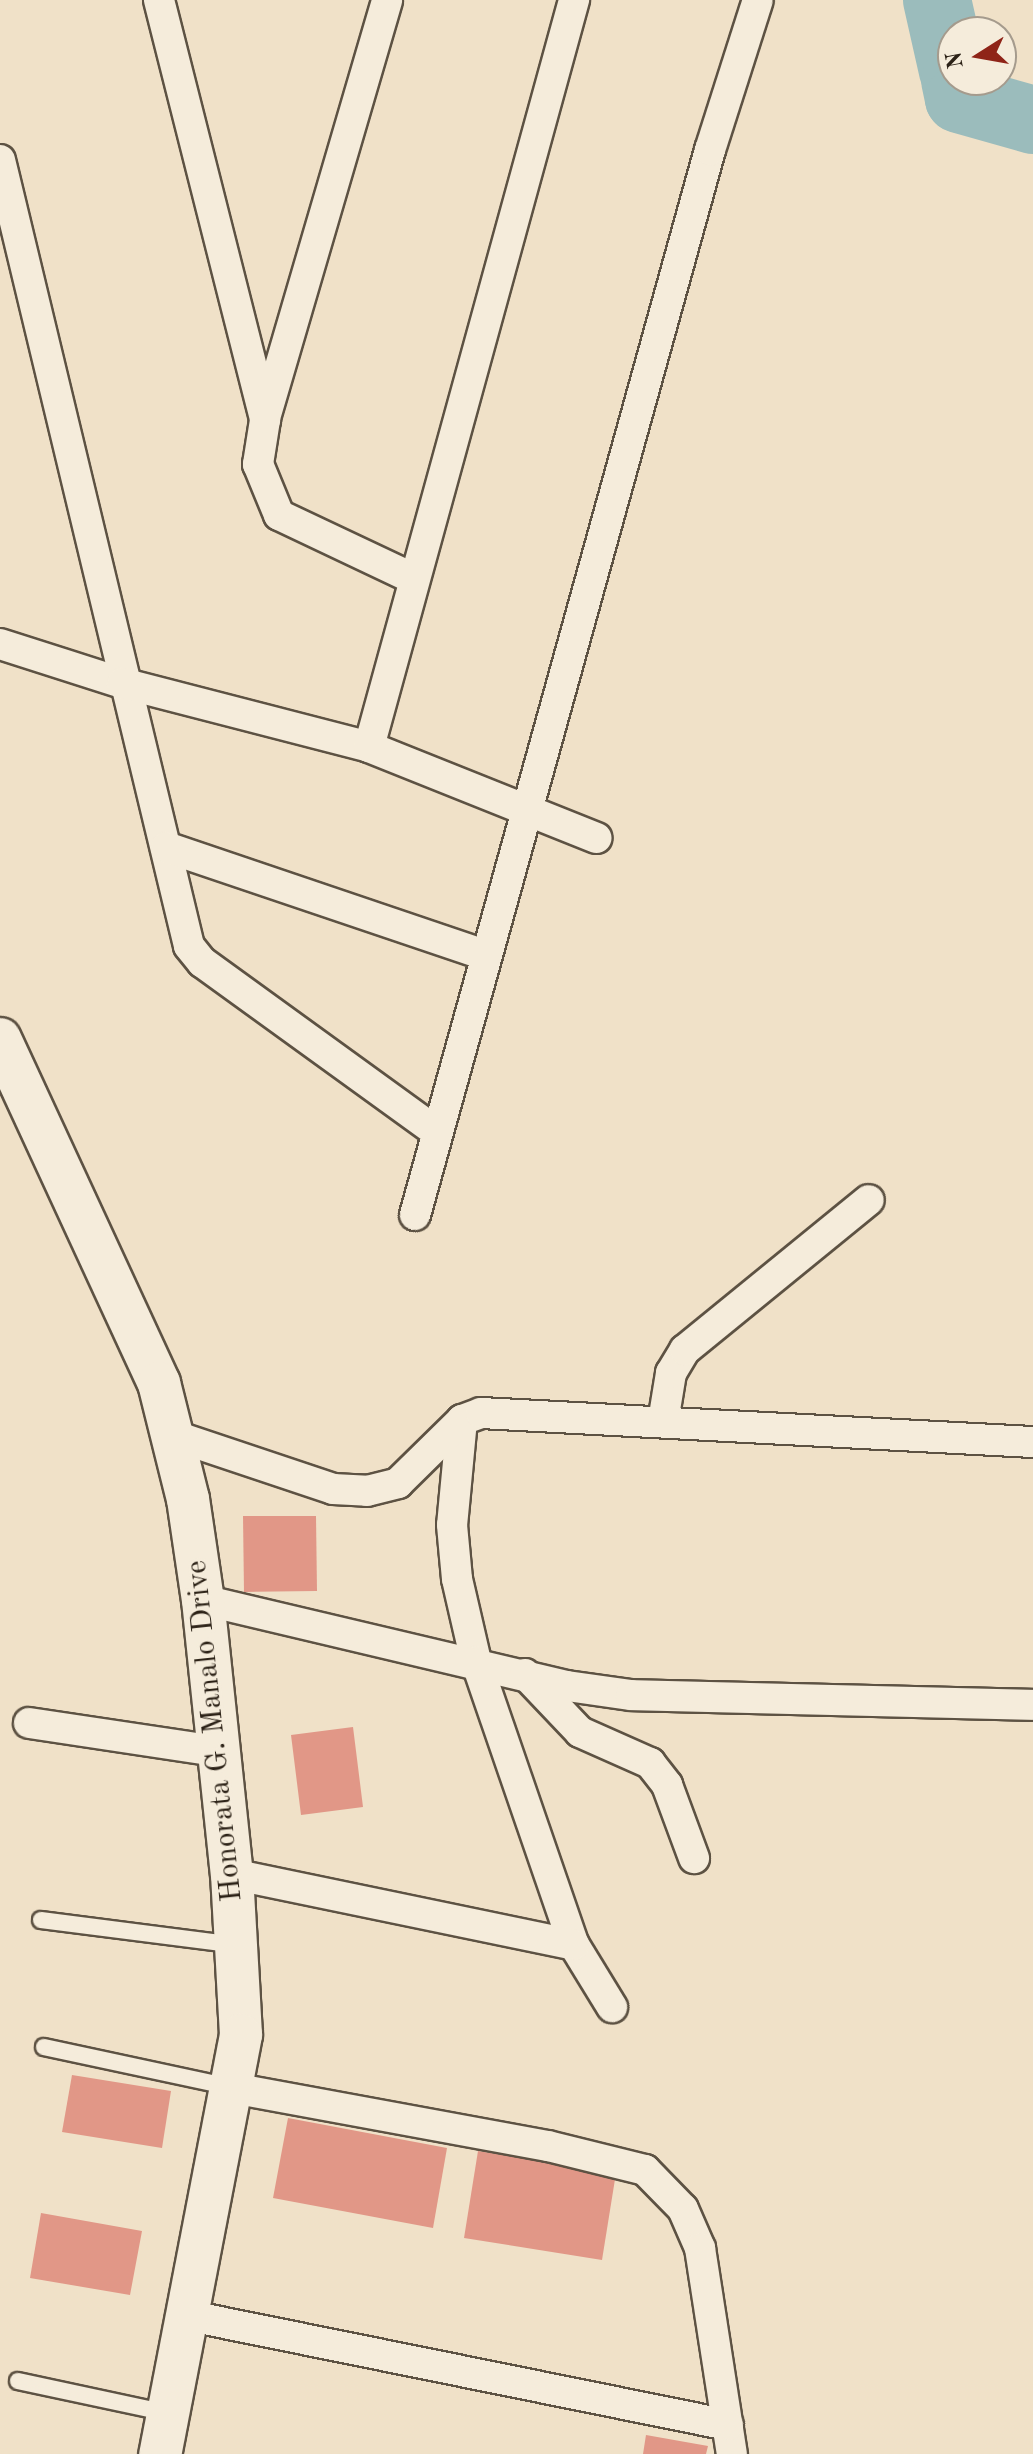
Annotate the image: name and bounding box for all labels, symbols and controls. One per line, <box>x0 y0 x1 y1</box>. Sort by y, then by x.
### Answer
north arrow <box>937 16 1017 96</box>
text: N <box>943 50 968 71</box>
street label: Honorata G. Manalo Drive <box>179 1558 251 1904</box>

